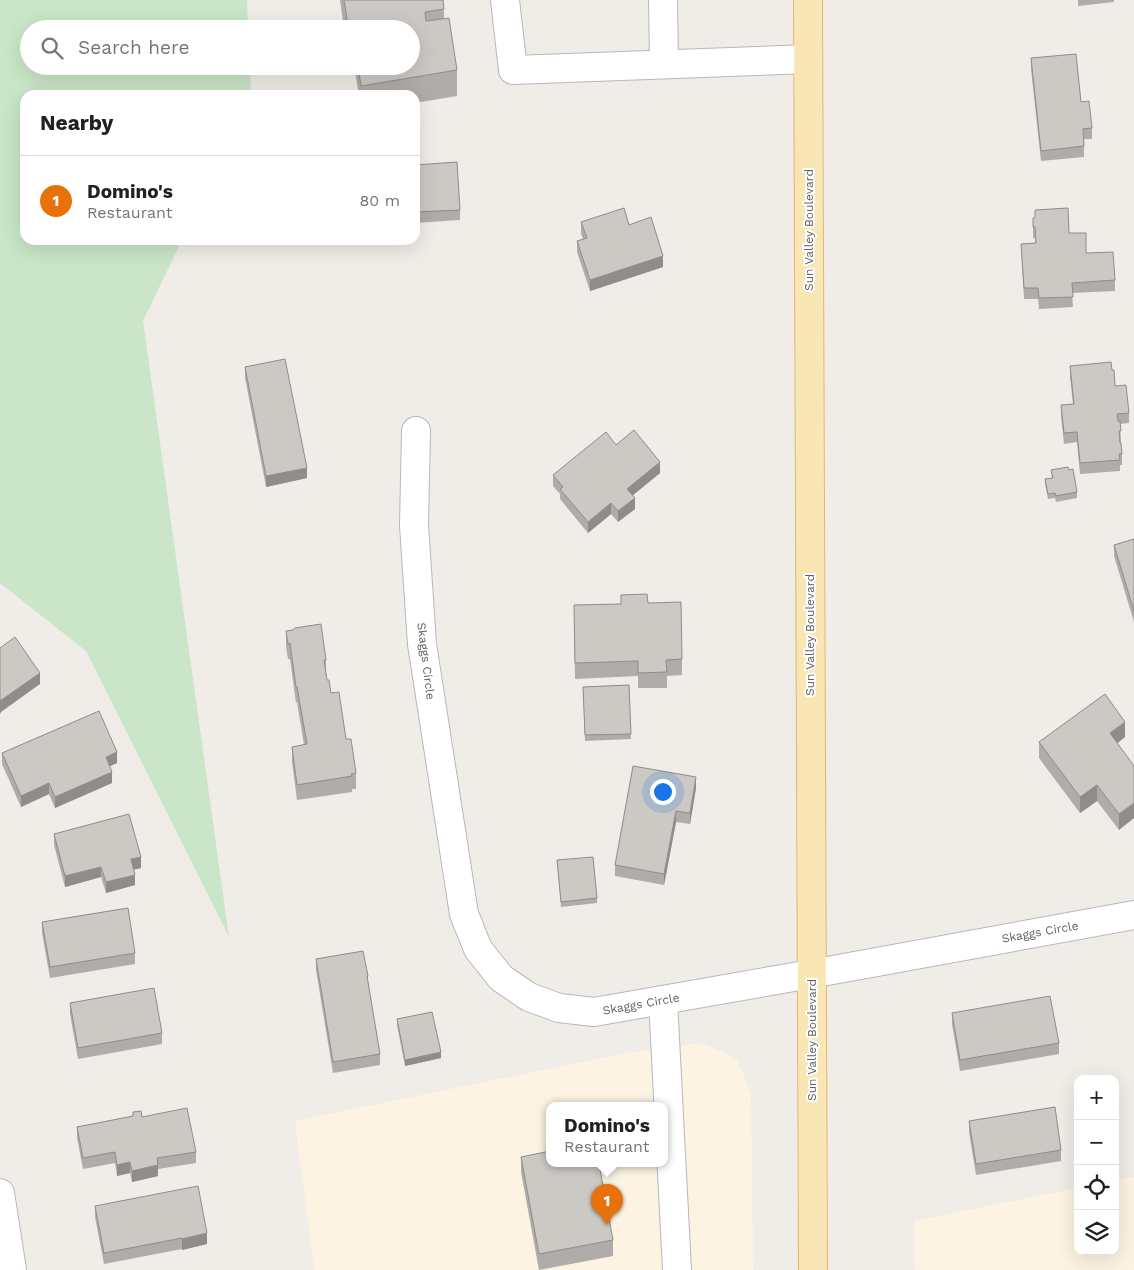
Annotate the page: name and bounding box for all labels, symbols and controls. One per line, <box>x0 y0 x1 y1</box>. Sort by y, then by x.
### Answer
search box <box>20 20 420 75</box>
icon: search <box>38 34 66 62</box>
text: Search here <box>78 36 189 59</box>
text: Nearby <box>40 110 113 135</box>
street label: Sun Valley Boulevard <box>802 169 816 291</box>
text: Domino's <box>87 180 173 203</box>
text: 1 <box>53 191 59 210</box>
text: 80 m <box>359 191 400 210</box>
text: Restaurant <box>87 203 173 222</box>
street label: Sun Valley Boulevard <box>803 574 817 696</box>
street label: Skaggs Circle <box>414 622 438 701</box>
your location <box>650 779 676 805</box>
street label: Skaggs Circle <box>1000 918 1080 946</box>
street label: Sun Valley Boulevard <box>805 979 819 1101</box>
street label: Skaggs Circle <box>601 990 681 1018</box>
map controls <box>1074 1075 1119 1255</box>
button: + <box>1074 1075 1119 1120</box>
popup <box>546 1102 668 1167</box>
text: Domino's <box>564 1114 650 1137</box>
button: − <box>1074 1120 1119 1165</box>
text: Restaurant <box>564 1137 650 1156</box>
button: locate <box>1074 1165 1119 1210</box>
pin: 1 <box>591 1184 623 1225</box>
button: layers <box>1074 1210 1119 1255</box>

